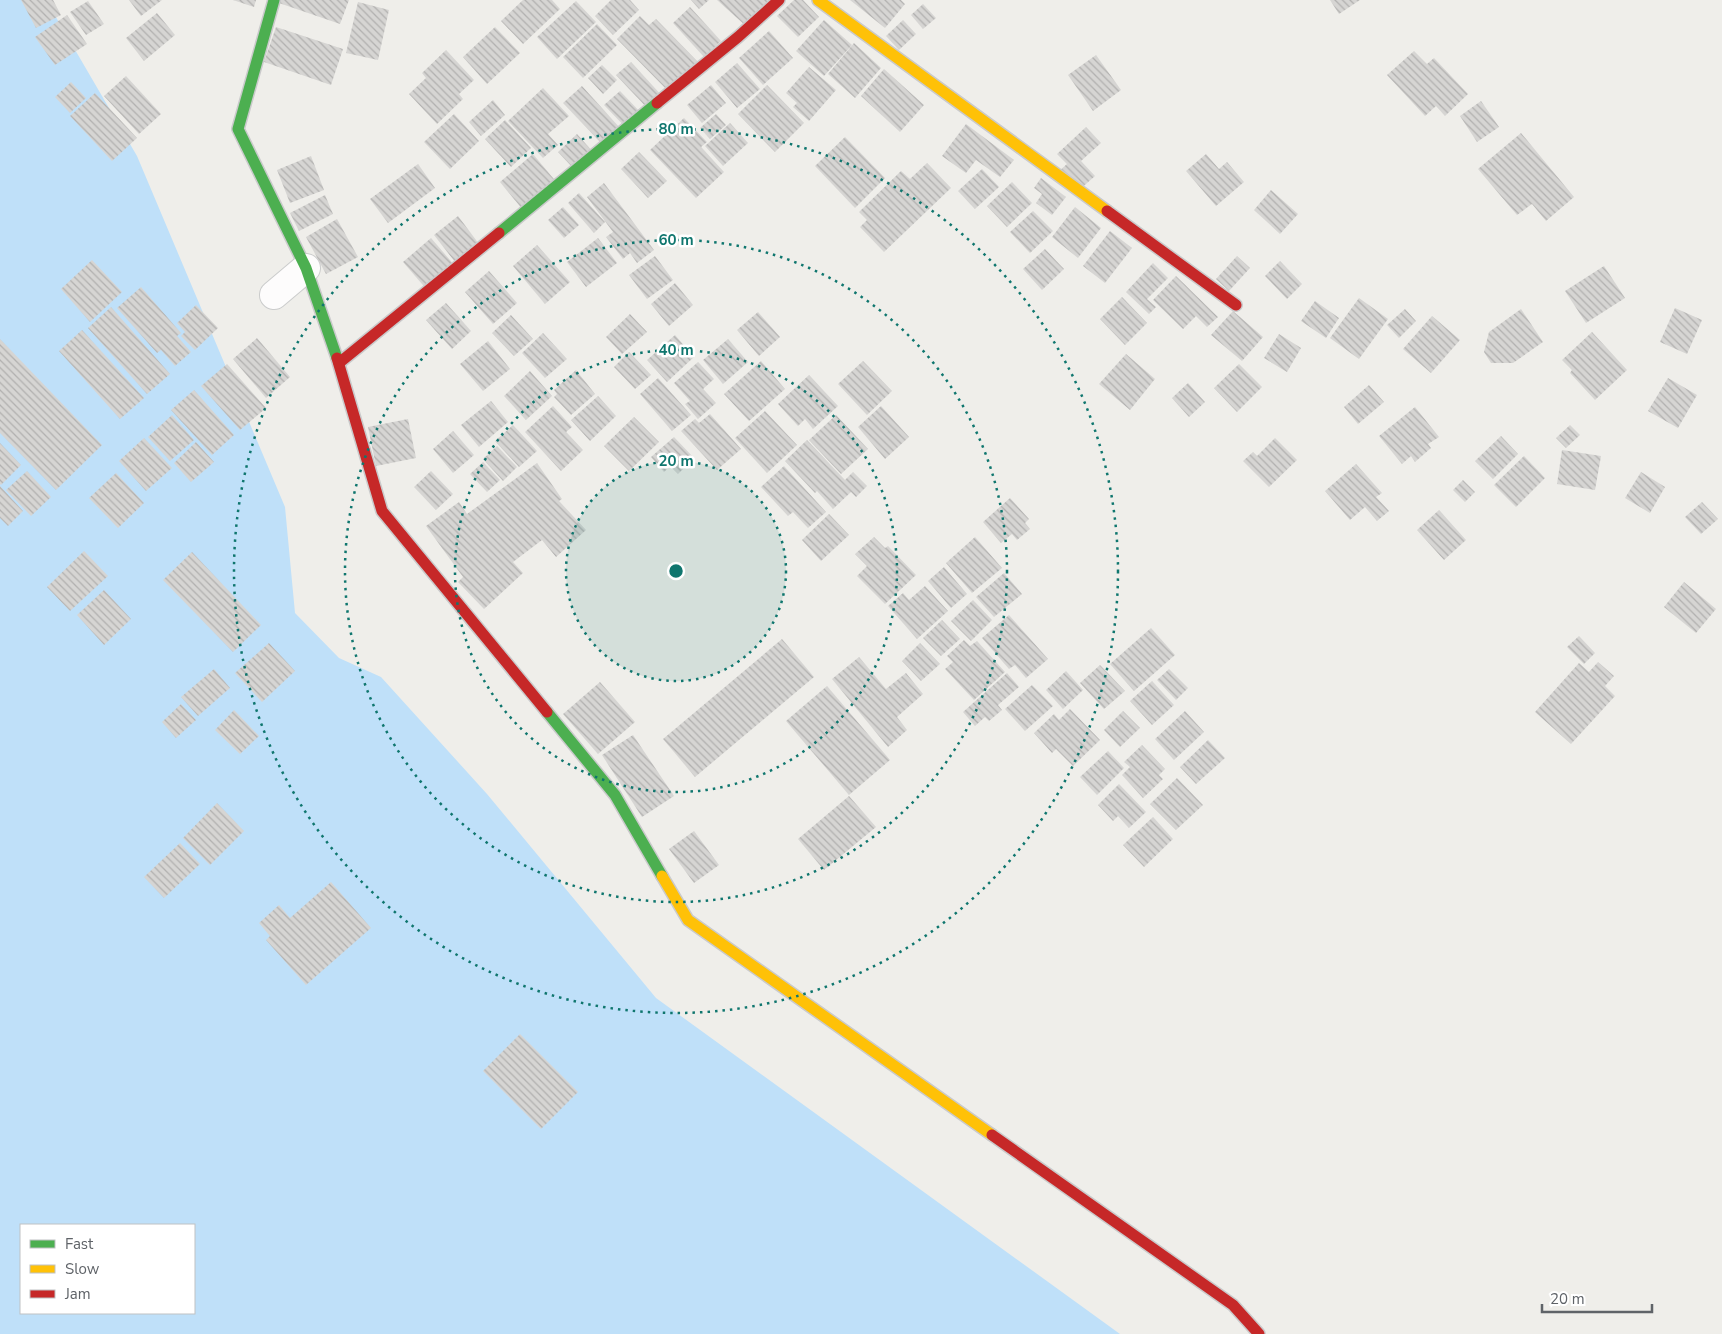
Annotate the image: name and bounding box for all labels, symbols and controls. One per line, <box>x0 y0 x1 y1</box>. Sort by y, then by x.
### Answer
text: 80 m <box>658 119 694 139</box>
text: 60 m <box>658 230 694 250</box>
text: 40 m <box>658 340 694 360</box>
text: 20 m <box>658 451 694 471</box>
centre of rings <box>667 562 685 580</box>
legend <box>20 1224 195 1314</box>
text: Fast <box>65 1234 94 1254</box>
text: Slow <box>65 1259 100 1279</box>
scale bar <box>1542 1282 1652 1314</box>
text: Jam <box>64 1284 91 1304</box>
text: 20 m <box>1550 1289 1585 1309</box>

